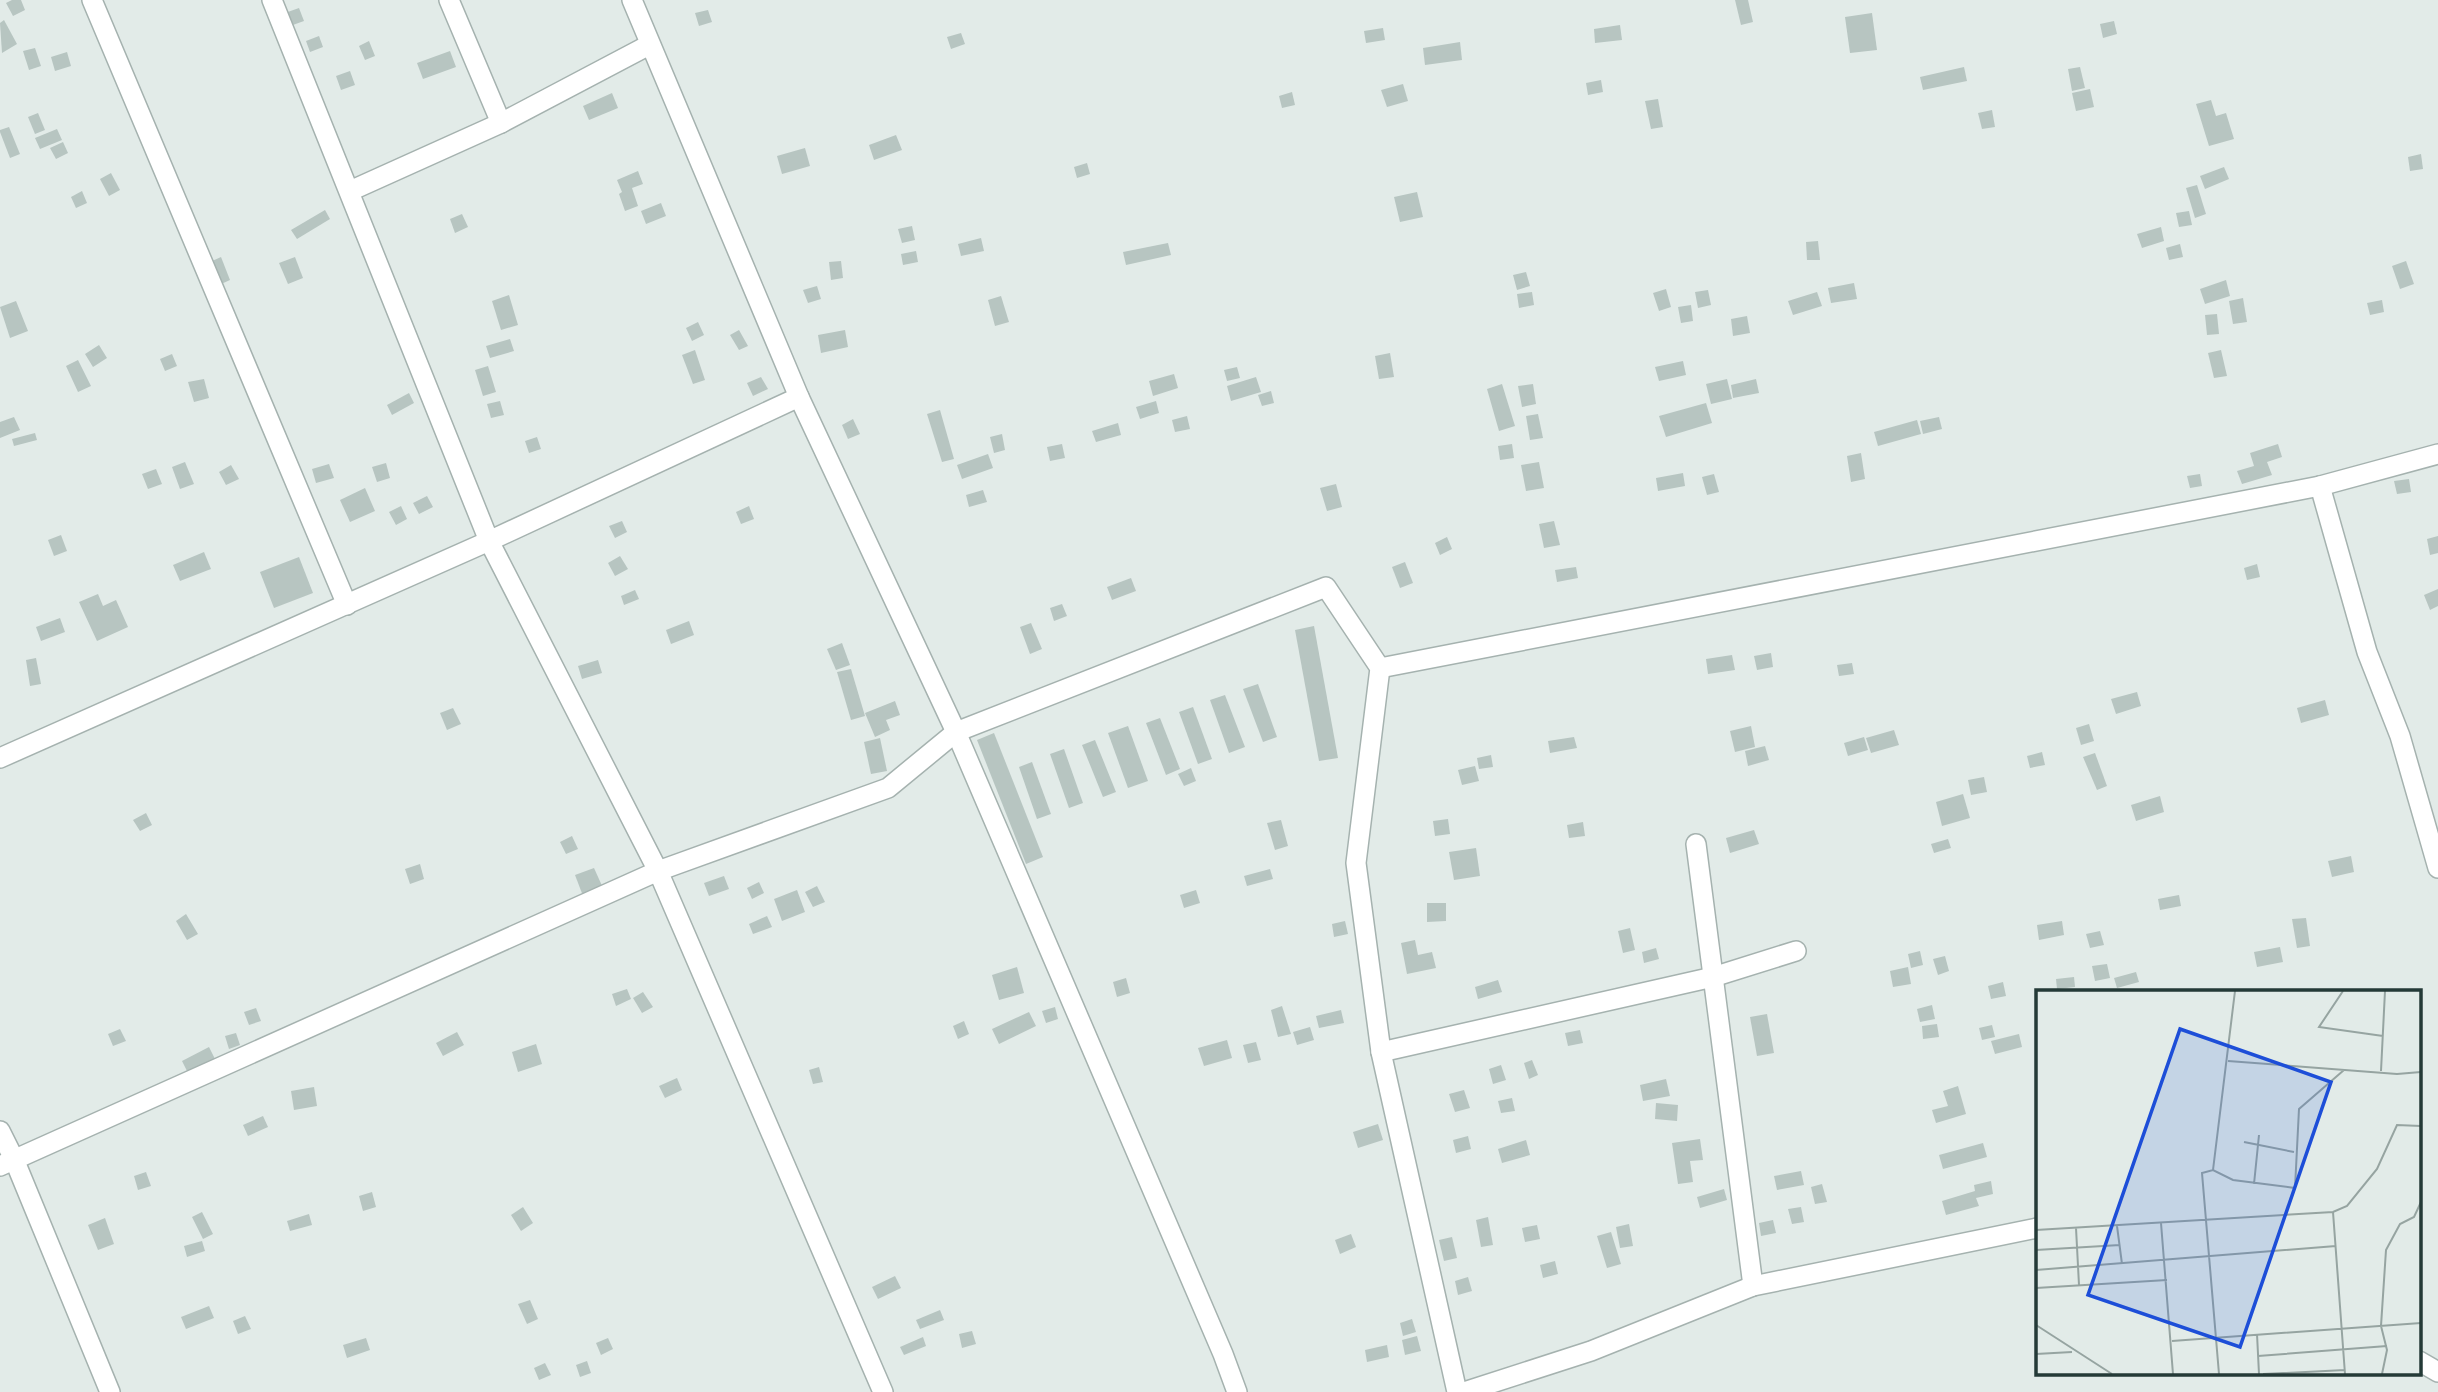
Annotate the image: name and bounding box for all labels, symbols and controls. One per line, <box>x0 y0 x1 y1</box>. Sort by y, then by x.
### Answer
inset map <box>2036 990 2420 1374</box>

